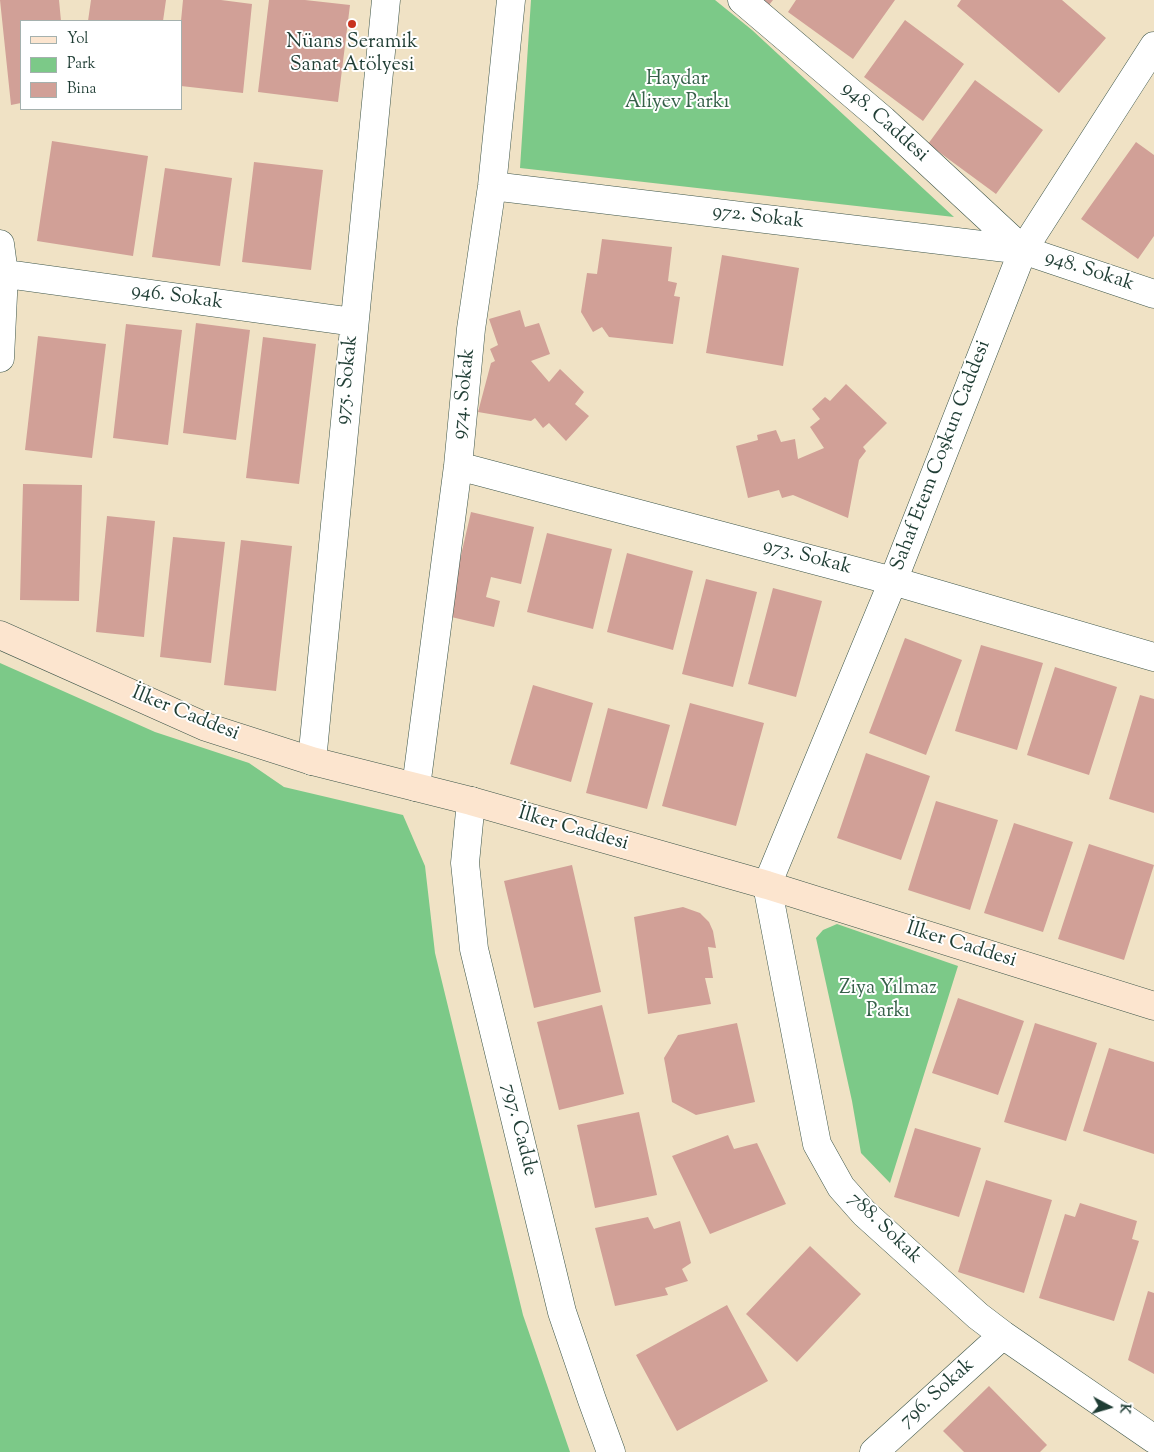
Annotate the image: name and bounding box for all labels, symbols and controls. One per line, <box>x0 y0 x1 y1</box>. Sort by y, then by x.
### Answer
marker: Nüans Seramik Sanat Atölyesi <box>346 18 358 30</box>
legend <box>20 20 182 110</box>
text: Yol <box>67 29 89 50</box>
place label: Nüans Seramik Sanat Atölyesi <box>286 32 418 79</box>
text: Park <box>67 54 96 75</box>
park label: Haydar Aliyev Parkı <box>625 69 729 116</box>
street label: 948. Caddesi <box>836 78 932 168</box>
text: Bina <box>67 79 97 100</box>
street label: 972. Sokak <box>711 200 805 236</box>
street label: 948. Sokak <box>1041 246 1137 298</box>
street label: 946. Sokak <box>130 280 224 316</box>
street label: 975. Sokak <box>331 334 365 426</box>
street label: Sahaf Etem Coşkun Caddesi <box>887 338 997 574</box>
street label: 974. Sokak <box>448 347 482 441</box>
street label: 973. Sokak <box>760 535 854 581</box>
street label: İlker Caddesi <box>128 683 242 747</box>
street label: İlker Caddesi <box>515 803 631 857</box>
street label: İlker Caddesi <box>903 918 1019 974</box>
park label: Ziya Yılmaz Parkı <box>839 978 937 1025</box>
street label: 797. Cadde <box>495 1081 541 1179</box>
street label: 788. Sokak <box>842 1188 926 1270</box>
street label: 796. Sokak <box>896 1354 980 1434</box>
north arrow <box>1084 1382 1134 1432</box>
text: K <box>1113 1402 1134 1415</box>

